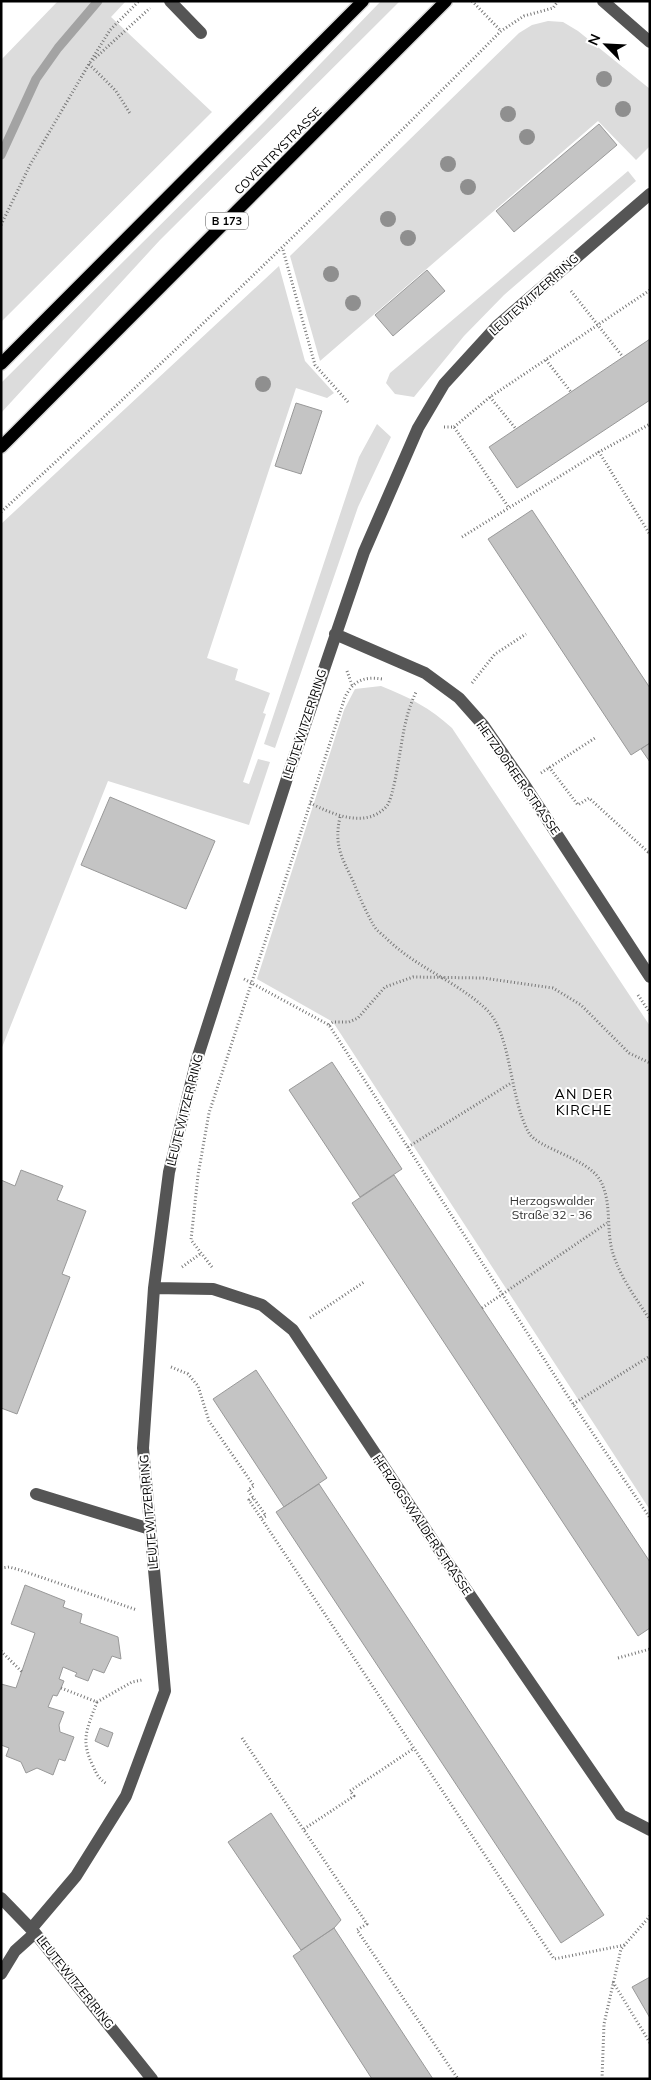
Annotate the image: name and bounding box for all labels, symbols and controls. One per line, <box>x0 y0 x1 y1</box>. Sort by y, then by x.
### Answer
north arrow <box>581 20 631 70</box>
text: N <box>584 31 604 48</box>
street label: COVENTRYSTRASSE <box>231 104 324 197</box>
road number: B 173 <box>206 212 248 230</box>
street label: LEUTEWITZER RING <box>486 251 581 339</box>
street label: LEUTEWITZER RING <box>280 667 329 781</box>
street label: HETZDORFER STRASSE <box>473 718 563 838</box>
street label: LEUTEWITZER RING <box>163 1052 206 1168</box>
district label: AN DER KIRCHE <box>555 1085 613 1119</box>
park label: Herzogswalder Straße 32 - 36 <box>510 1193 595 1222</box>
street label: HERZOGSWALDER STRASSE <box>370 1452 475 1598</box>
street label: LEUTEWITZER RING <box>136 1454 161 1570</box>
street label: LEUTEWITZER RING <box>33 1932 117 2031</box>

